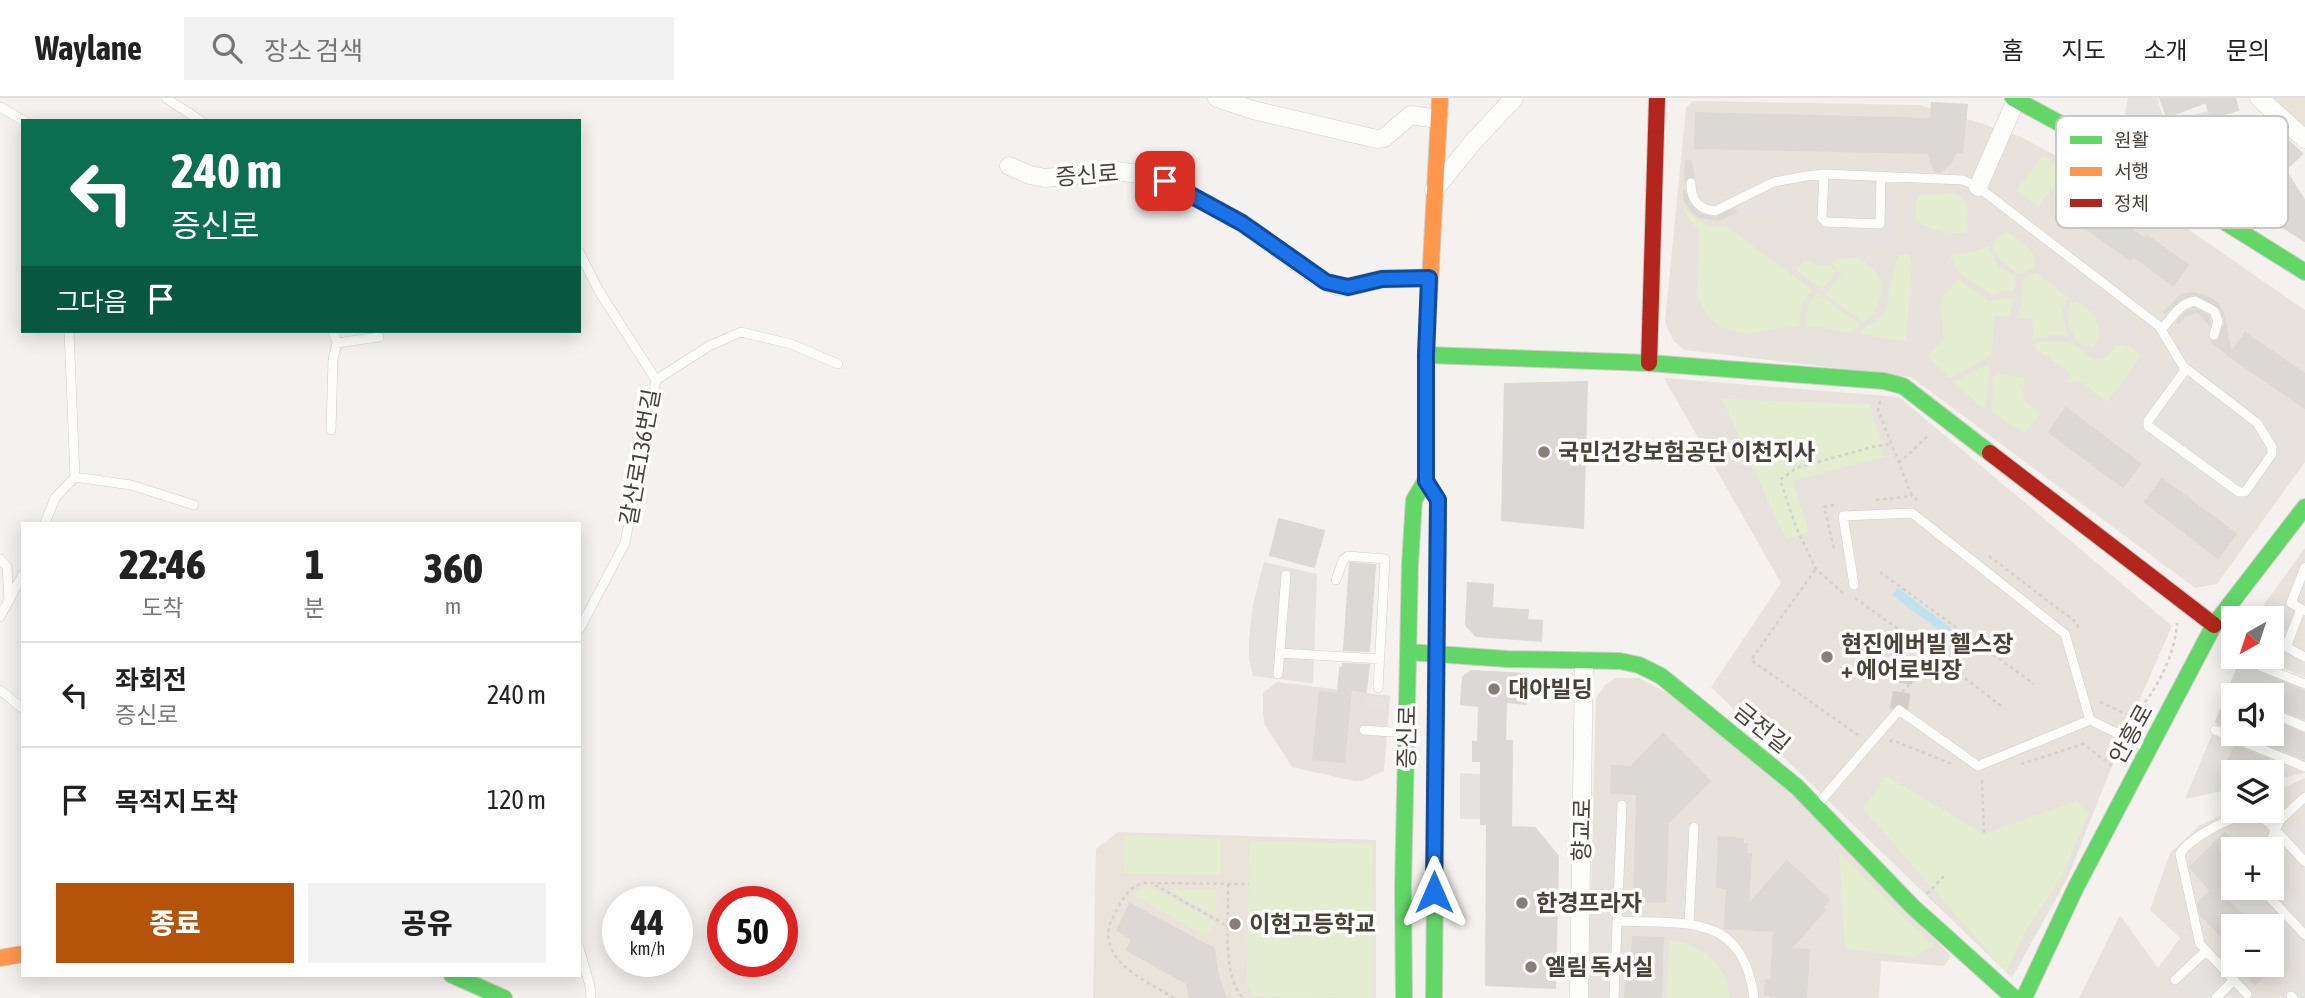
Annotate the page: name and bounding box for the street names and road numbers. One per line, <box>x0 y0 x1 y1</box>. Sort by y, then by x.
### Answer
street label: 증신로 <box>1054 160 1120 190</box>
street label: 갈산로136번길 <box>615 387 665 527</box>
street label: 금전길 <box>1729 698 1795 758</box>
street label: 안흥로 <box>2104 700 2158 768</box>
street label: 증신로 <box>1393 705 1421 769</box>
street label: 향교로 <box>1568 798 1596 862</box>

